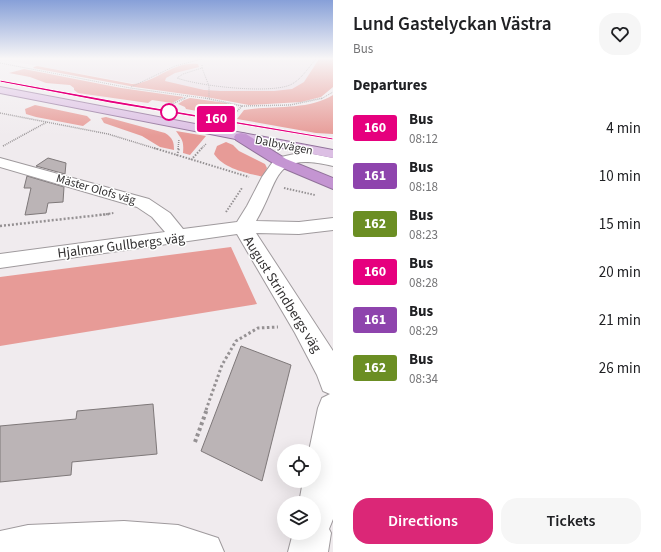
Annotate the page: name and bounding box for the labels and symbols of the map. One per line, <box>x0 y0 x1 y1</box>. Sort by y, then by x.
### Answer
unlabelled marker <box>160 103 178 121</box>
line badge: 160 <box>193 106 239 132</box>
street label: Dalbyvägen <box>254 132 314 159</box>
street label: Mäster Olofs väg <box>54 170 138 209</box>
street label: Hjalmar Gullbergs väg <box>56 228 186 264</box>
street label: August Strindbergs väg <box>238 232 326 357</box>

